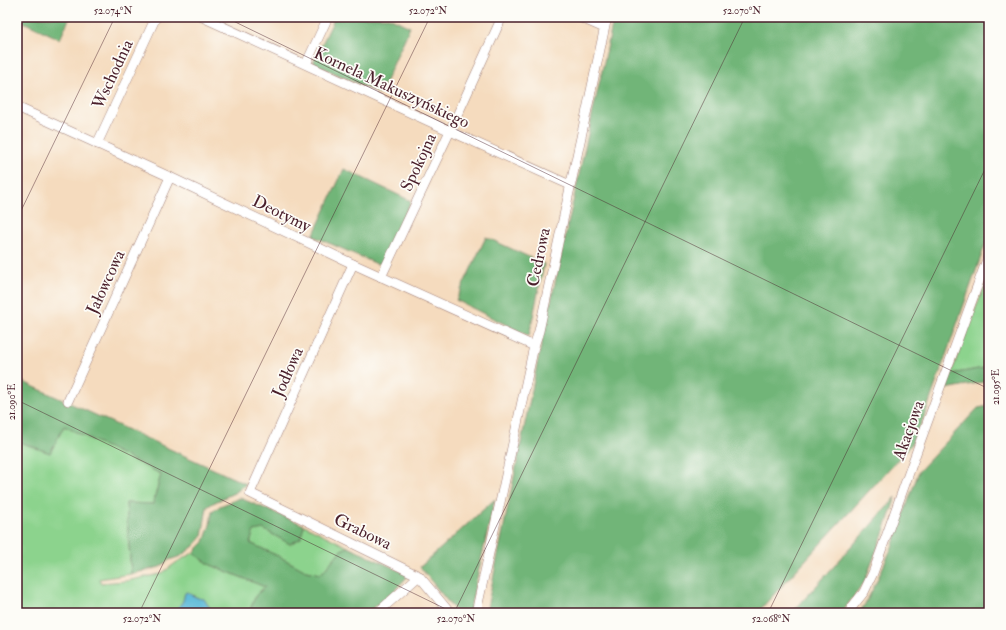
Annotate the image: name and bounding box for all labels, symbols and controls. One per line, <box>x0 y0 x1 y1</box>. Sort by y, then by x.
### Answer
text: 52.074°N <box>94 5 132 17</box>
text: 52.072°N <box>409 5 447 17</box>
text: 52.070°N <box>723 5 761 17</box>
street label: Wschodnia <box>87 35 138 113</box>
street label: Kornela Makuszyńskiego <box>310 42 473 134</box>
street label: Spokojna <box>396 129 442 195</box>
street label: Deotymy <box>249 190 315 238</box>
street label: Cedrowa <box>522 225 555 288</box>
street label: Jałowcowa <box>81 246 131 319</box>
street label: Jodłowa <box>267 343 309 402</box>
text: 21.095°E <box>990 369 1002 405</box>
text: 21.090°E <box>6 384 18 420</box>
street label: Akacjowa <box>888 396 929 464</box>
street label: Grabowa <box>331 509 396 555</box>
text: 52.072°N <box>123 613 161 625</box>
text: 52.070°N <box>437 613 475 625</box>
text: 52.068°N <box>752 613 790 625</box>

